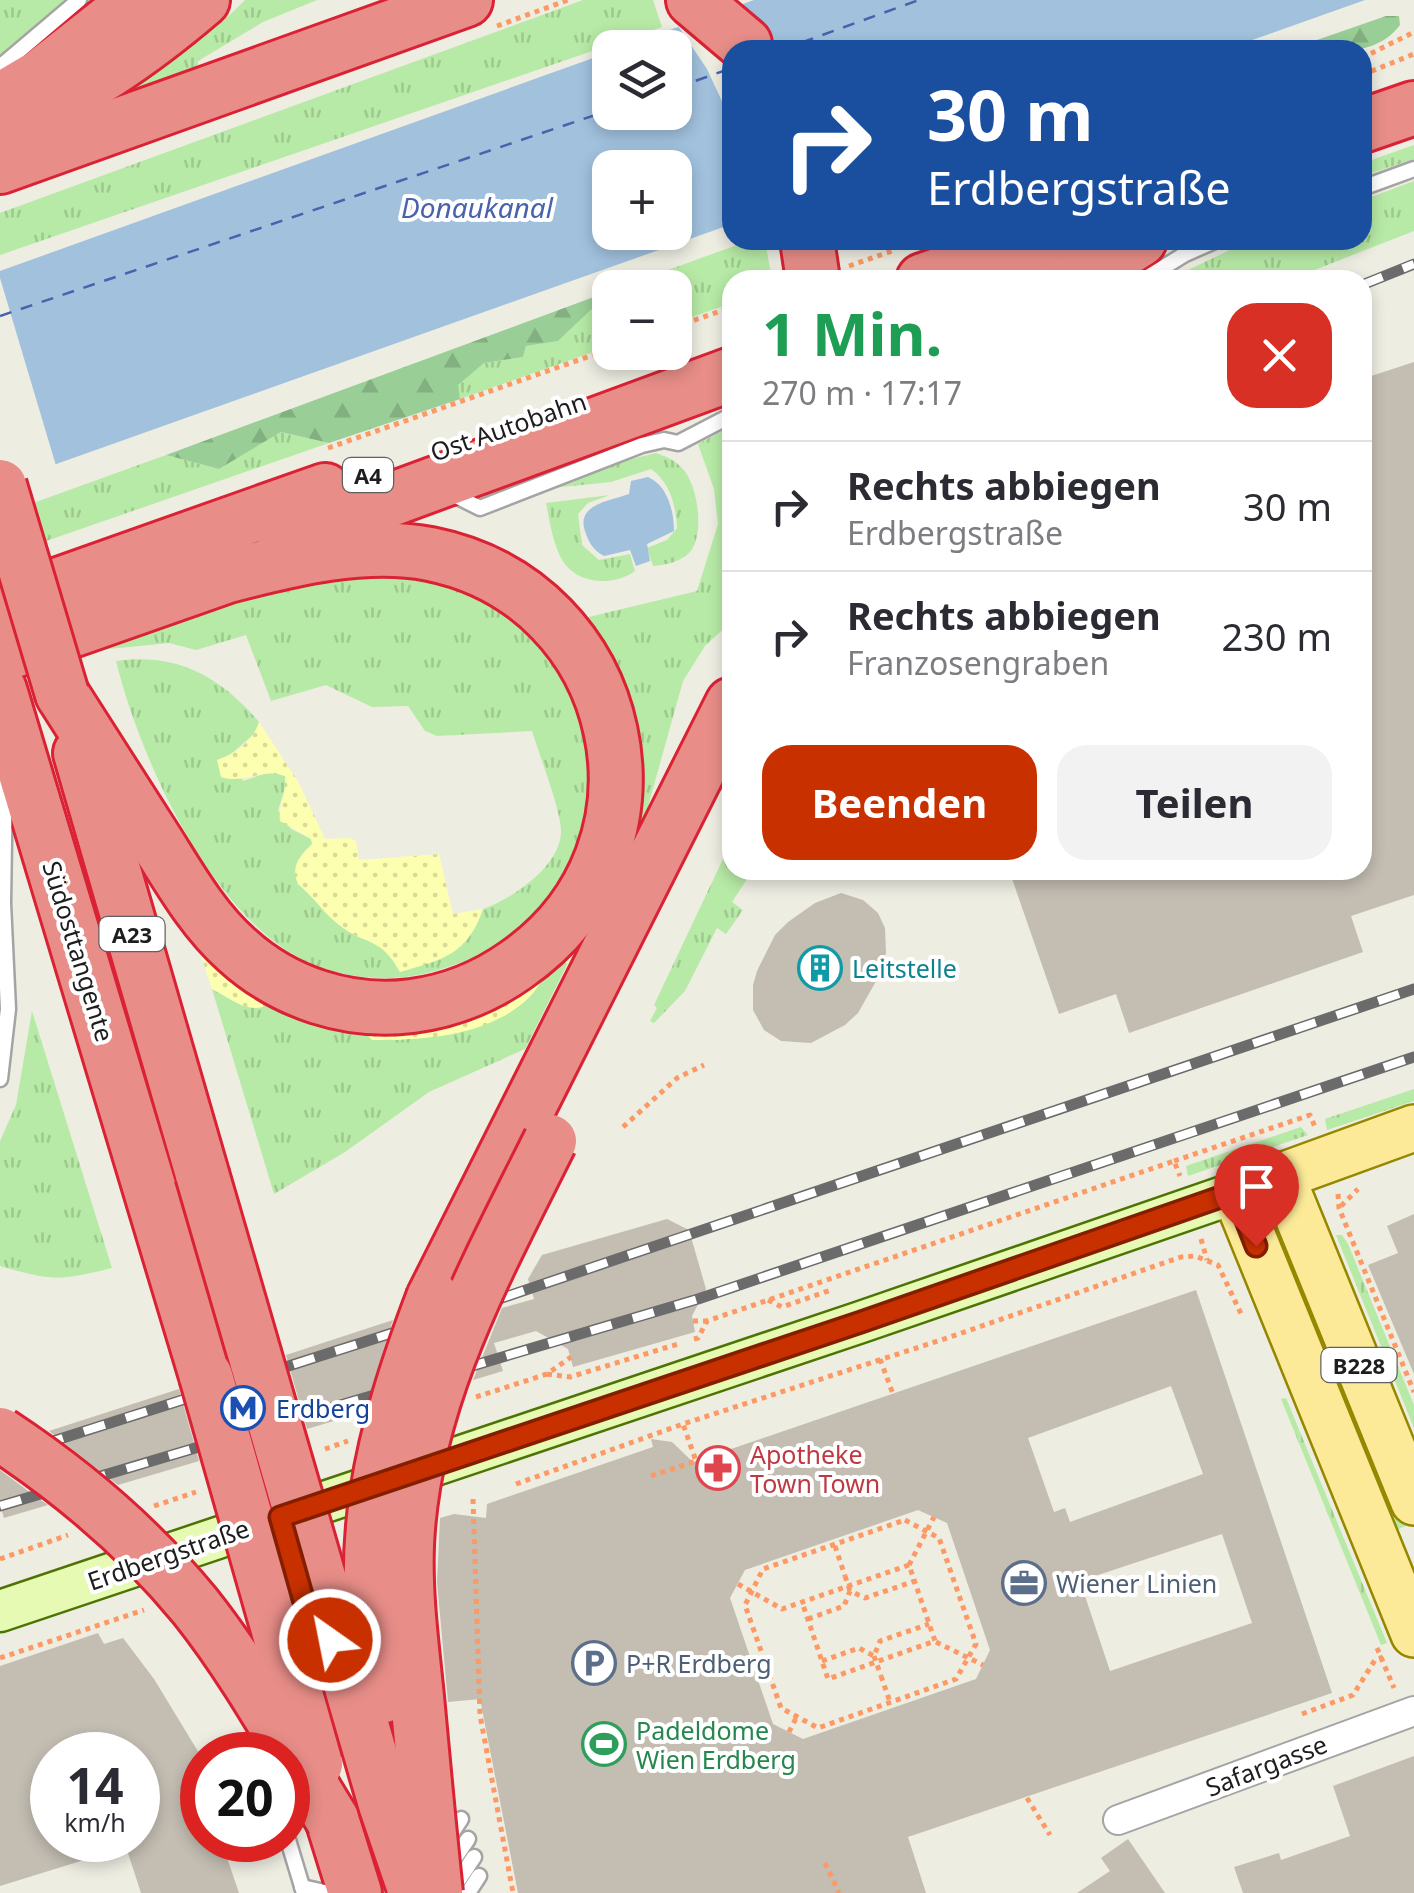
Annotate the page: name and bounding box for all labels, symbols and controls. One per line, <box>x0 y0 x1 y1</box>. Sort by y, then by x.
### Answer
map controls <box>592 30 692 370</box>
button: layers <box>592 30 692 130</box>
text: 30 m <box>927 66 1094 162</box>
icon: right <box>762 80 892 210</box>
button: + <box>592 150 692 250</box>
text: Erdbergstraße <box>927 157 1231 218</box>
water label: Donaukanal <box>401 188 554 226</box>
button: − <box>592 270 692 370</box>
text: 1 Min. <box>762 292 942 374</box>
button: close <box>1227 303 1332 408</box>
text: 270 m · 17:17 <box>762 371 962 414</box>
street label: Ost Autobahn <box>425 383 591 469</box>
road number: A4 <box>343 458 393 492</box>
text: Rechts abbiegen <box>847 459 1161 511</box>
icon: right <box>762 479 817 534</box>
text: 30 m <box>1243 480 1332 532</box>
text: Erdbergstraße <box>847 511 1063 554</box>
text: Rechts abbiegen <box>847 589 1161 641</box>
icon: right <box>762 609 817 664</box>
text: 230 m <box>1221 610 1332 662</box>
text: Franzosengraben <box>847 641 1109 684</box>
button: Beenden <box>762 745 1037 860</box>
button: Teilen <box>1057 745 1332 860</box>
street label: Südosttangente <box>35 857 123 1045</box>
road number: A23 <box>100 917 164 951</box>
building icon: Leitstelle <box>797 945 843 991</box>
place label: Leitstelle <box>852 951 957 985</box>
pin <box>1214 1144 1299 1247</box>
icon: arrive <box>1229 1159 1284 1214</box>
road number: B228 <box>1322 1348 1396 1382</box>
metro station icon: Erdberg <box>220 1385 266 1431</box>
place label: Erdberg <box>276 1391 370 1425</box>
place label: Apotheke Town Town <box>750 1437 880 1500</box>
pharmacy icon: Apotheke Town Town <box>695 1445 741 1491</box>
street label: Erdbergstraße <box>83 1510 253 1598</box>
office icon: Wiener Linien <box>1001 1560 1047 1606</box>
place label: Wiener Linien <box>1056 1566 1217 1600</box>
position arrow <box>278 1588 382 1692</box>
parking icon: P+R Erdberg <box>571 1640 617 1686</box>
place label: P+R Erdberg <box>626 1646 772 1680</box>
place label: Padeldome Wien Erdberg <box>636 1713 796 1776</box>
sports icon: Padeldome Wien Erdberg <box>581 1721 627 1767</box>
street label: Safargasse <box>1200 1726 1332 1804</box>
speed limit sign: 20 <box>180 1732 310 1862</box>
text: 14 <box>66 1751 124 1819</box>
text: km/h <box>64 1805 126 1839</box>

